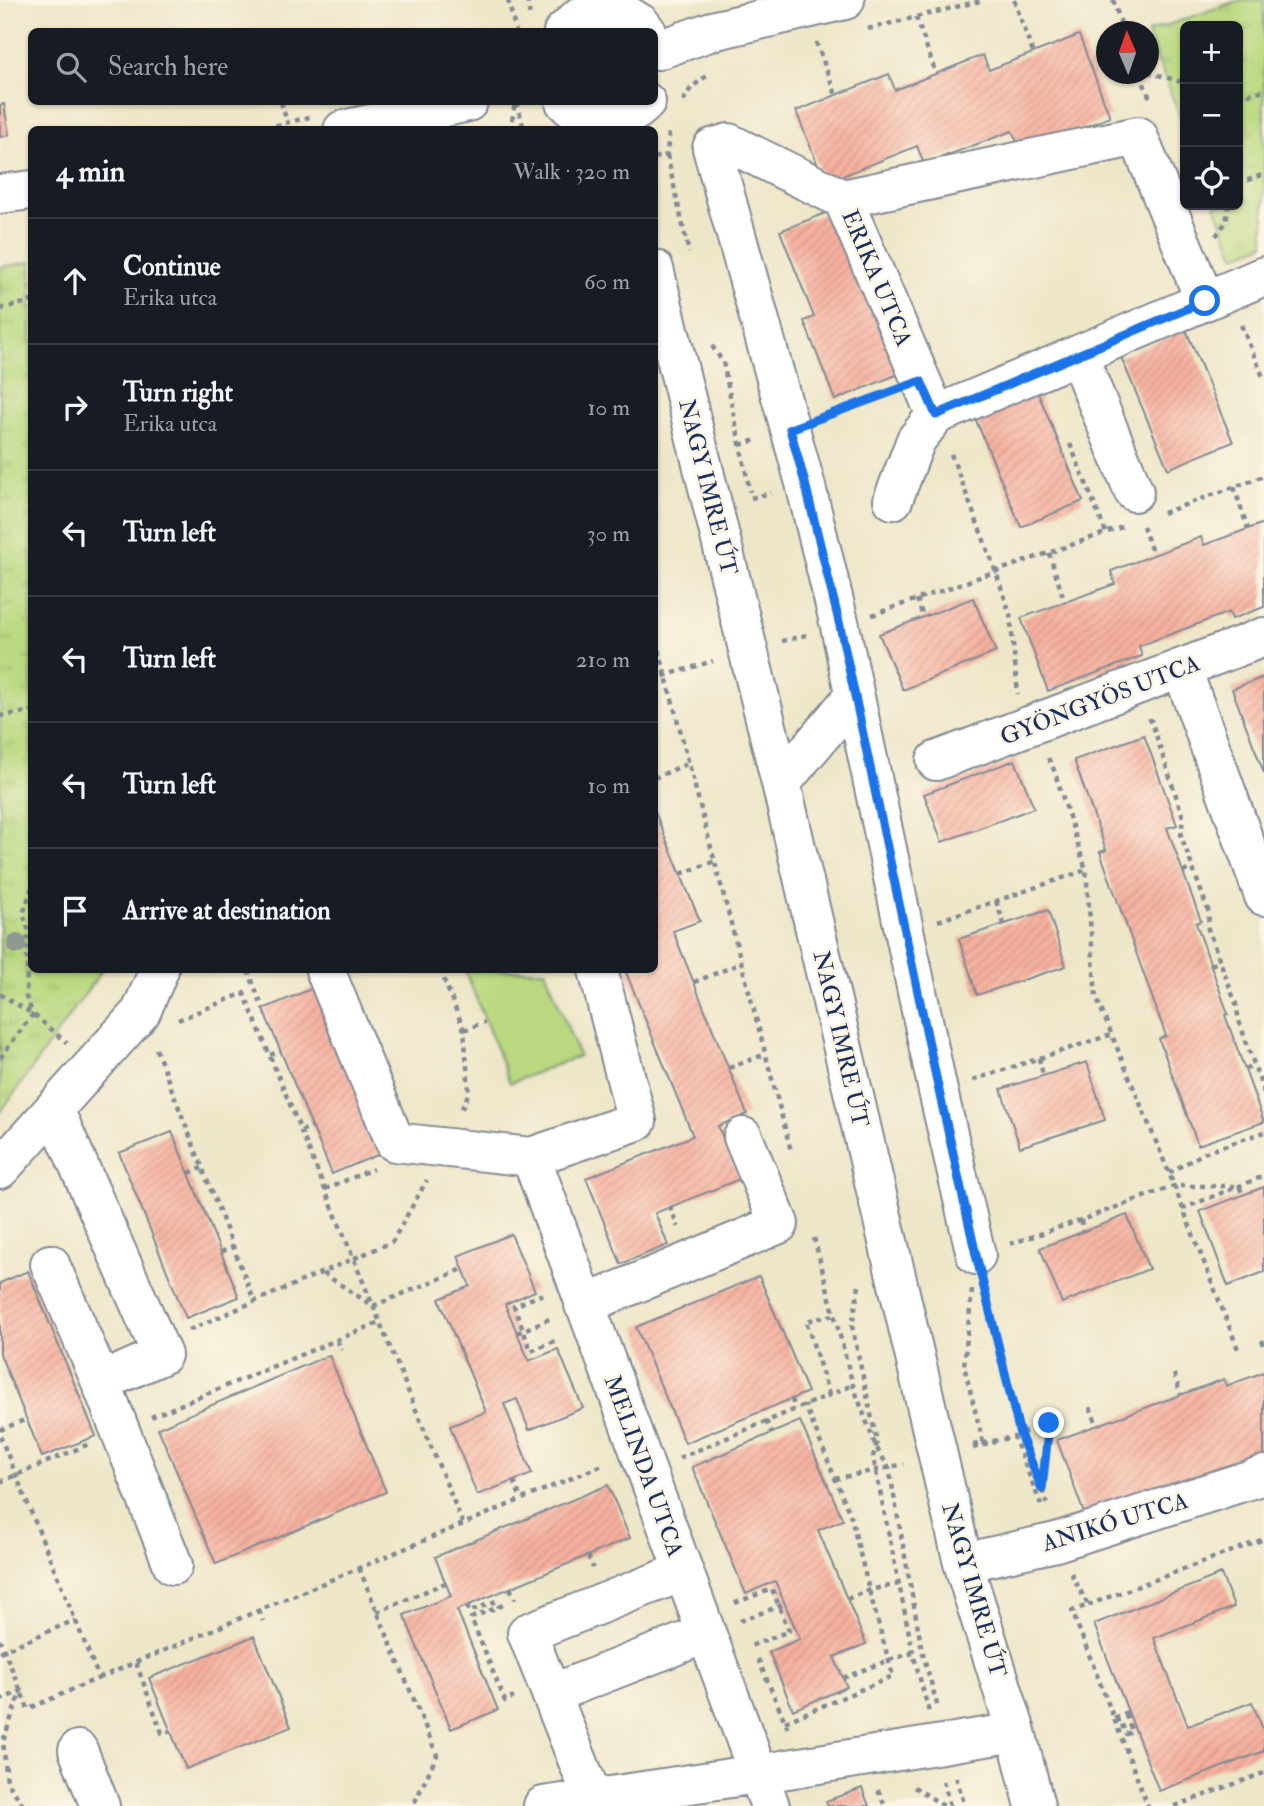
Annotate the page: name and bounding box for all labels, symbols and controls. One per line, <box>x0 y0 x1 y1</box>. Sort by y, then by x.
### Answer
north arrow <box>1096 21 1159 84</box>
map controls <box>1180 21 1243 210</box>
button: + <box>1180 21 1243 84</box>
search box <box>28 28 658 105</box>
icon: search <box>52 48 90 86</box>
text: Search here <box>108 51 228 83</box>
button: − <box>1180 84 1243 147</box>
button: locate <box>1180 147 1243 210</box>
text: 4 min <box>56 153 125 190</box>
text: Walk · 320 m <box>513 157 630 186</box>
street label: ERIKA UTCA <box>835 205 919 351</box>
text: Continue <box>123 251 221 283</box>
icon: ahead <box>56 262 94 300</box>
text: 60 m <box>584 267 630 296</box>
text: Erika utca <box>123 283 217 312</box>
route start <box>1189 285 1220 316</box>
text: Turn right <box>123 377 233 409</box>
icon: right <box>56 388 94 426</box>
text: 10 m <box>587 393 630 422</box>
street label: NAGY IMRE ÚT <box>672 396 744 578</box>
text: Erika utca <box>123 409 217 438</box>
icon: left <box>56 514 94 552</box>
text: Turn left <box>123 517 216 549</box>
text: 30 m <box>587 519 630 548</box>
icon: left <box>56 640 94 678</box>
text: Turn left <box>123 643 216 675</box>
text: 210 m <box>576 645 630 674</box>
street label: GYÖNGYÖS UTCA <box>996 648 1204 751</box>
icon: left <box>56 766 94 804</box>
text: Turn left <box>123 769 216 801</box>
text: 10 m <box>587 771 630 800</box>
icon: arrive <box>56 892 94 930</box>
text: Arrive at destination <box>123 895 331 927</box>
street label: NAGY IMRE ÚT <box>807 948 875 1130</box>
street label: MELINDA UTCA <box>598 1371 690 1561</box>
route end <box>1033 1407 1064 1438</box>
street label: ANIKÓ UTCA <box>1038 1486 1192 1558</box>
street label: NAGY IMRE ÚT <box>935 1499 1013 1681</box>

